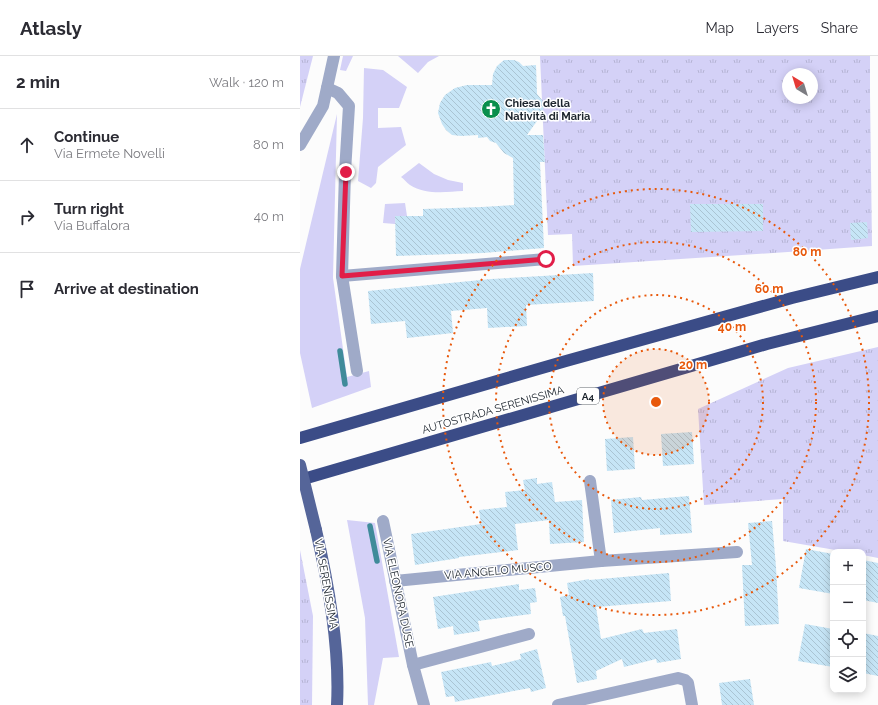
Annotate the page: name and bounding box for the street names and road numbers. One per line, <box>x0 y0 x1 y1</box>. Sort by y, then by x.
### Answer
street label: AUTOSTRADA SERENISSIMA <box>420 383 566 437</box>
road number: A4 <box>577 388 599 404</box>
street label: VIA ELEONORA DUSE <box>380 537 416 649</box>
street label: VIA SERENISSIMA <box>312 538 340 631</box>
street label: VIA ANGELO MUSCO <box>444 560 552 582</box>

